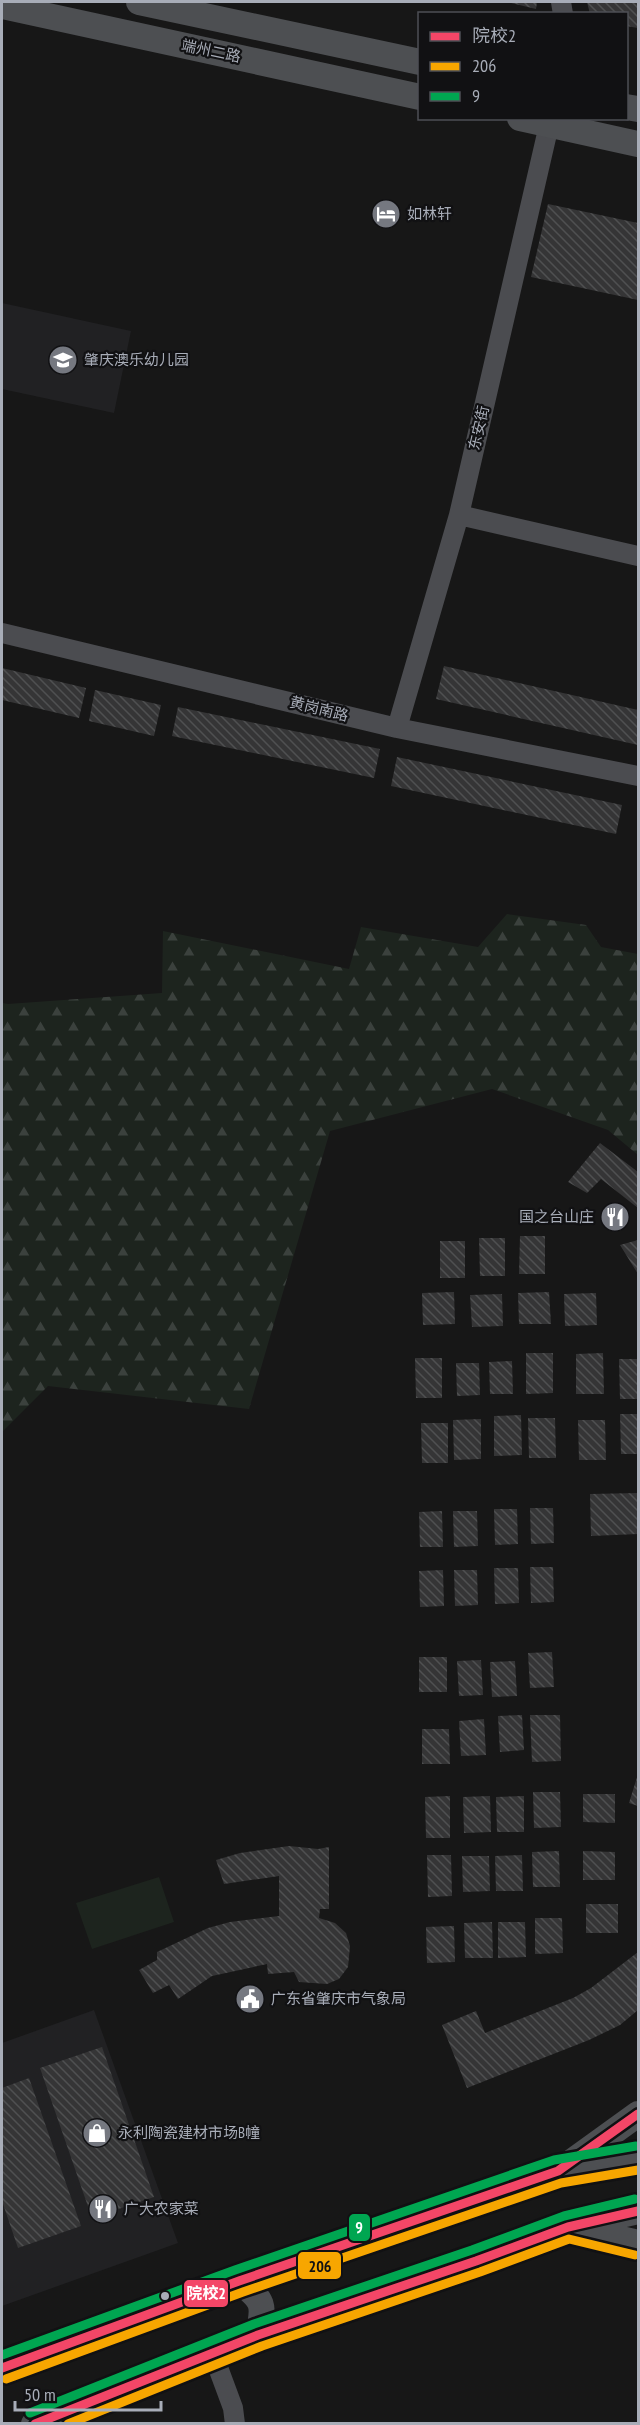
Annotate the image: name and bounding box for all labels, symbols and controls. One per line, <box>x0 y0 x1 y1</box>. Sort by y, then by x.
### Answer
legend <box>418 12 628 120</box>
text: 院校2 <box>472 24 516 47</box>
street label: 端州二路 <box>180 35 242 66</box>
text: 206 <box>472 54 496 77</box>
text: 9 <box>472 84 480 107</box>
hotel icon: 如林轩 <box>370 198 402 230</box>
place label: 如林轩 <box>407 204 452 223</box>
school or university icon: 肇庆澳乐幼儿园 <box>47 344 79 376</box>
place label: 肇庆澳乐幼儿园 <box>84 350 189 369</box>
street label: 东安街 <box>464 404 493 452</box>
street label: 黄岗南路 <box>288 692 351 725</box>
restaurant icon: 国之台山庄 <box>599 1201 631 1233</box>
place label: 国之台山庄 <box>519 1207 594 1226</box>
public building icon: 广东省肇庆市气象局 <box>234 1983 266 2015</box>
place label: 广东省肇庆市气象局 <box>271 1989 406 2008</box>
shop icon: 永利陶瓷建材市场B幢 <box>81 2117 113 2149</box>
place label: 永利陶瓷建材市场B幢 <box>118 2123 260 2142</box>
restaurant icon: 广大农家菜 <box>87 2193 119 2225</box>
place label: 广大农家菜 <box>124 2199 199 2218</box>
line badge: 9 <box>348 2213 371 2242</box>
text: 9 <box>355 2217 363 2237</box>
line badge: 206 <box>297 2251 342 2280</box>
text: 206 <box>309 2256 332 2276</box>
line badge: 院校2 <box>183 2279 229 2308</box>
text: 院校2 <box>186 2283 226 2303</box>
unlabelled marker <box>159 2290 171 2302</box>
scale bar <box>15 2374 160 2412</box>
text: 50 m <box>24 2383 56 2406</box>

